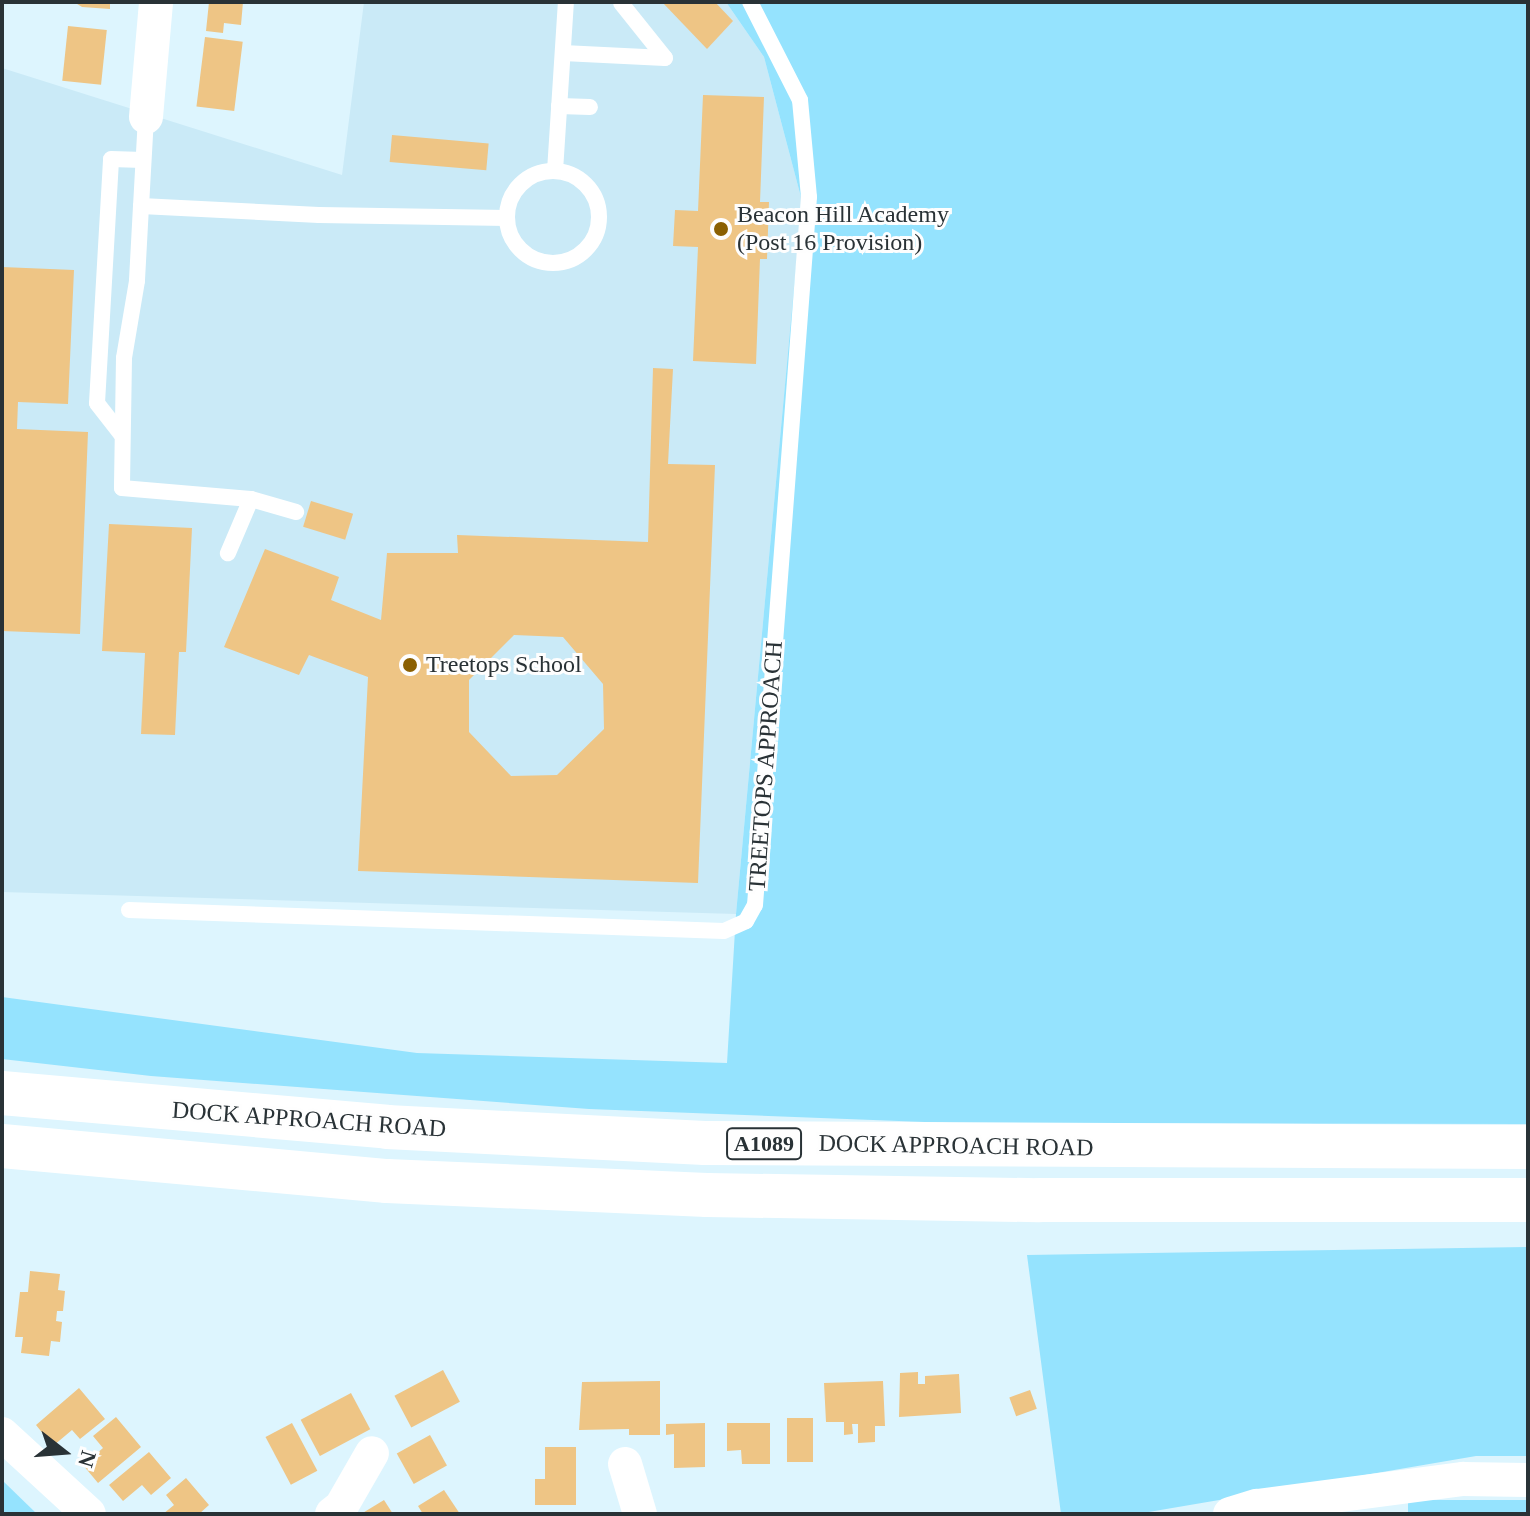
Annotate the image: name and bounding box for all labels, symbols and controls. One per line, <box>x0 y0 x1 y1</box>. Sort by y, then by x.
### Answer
place label: Beacon Hill Academy (Post 16 Provision) <box>737 201 950 257</box>
marker: Beacon Hill Academy (Post 16 Provision) <box>712 220 730 238</box>
street label: TREETOPS APPROACH <box>743 639 789 893</box>
place label: Treetops School <box>426 651 582 679</box>
marker: Treetops School <box>401 656 419 674</box>
street label: DOCK APPROACH ROAD <box>170 1096 448 1144</box>
road number: A1089 <box>726 1126 802 1162</box>
street label: DOCK APPROACH ROAD <box>818 1129 1094 1163</box>
north arrow <box>24 1412 104 1492</box>
text: N <box>73 1448 102 1470</box>

